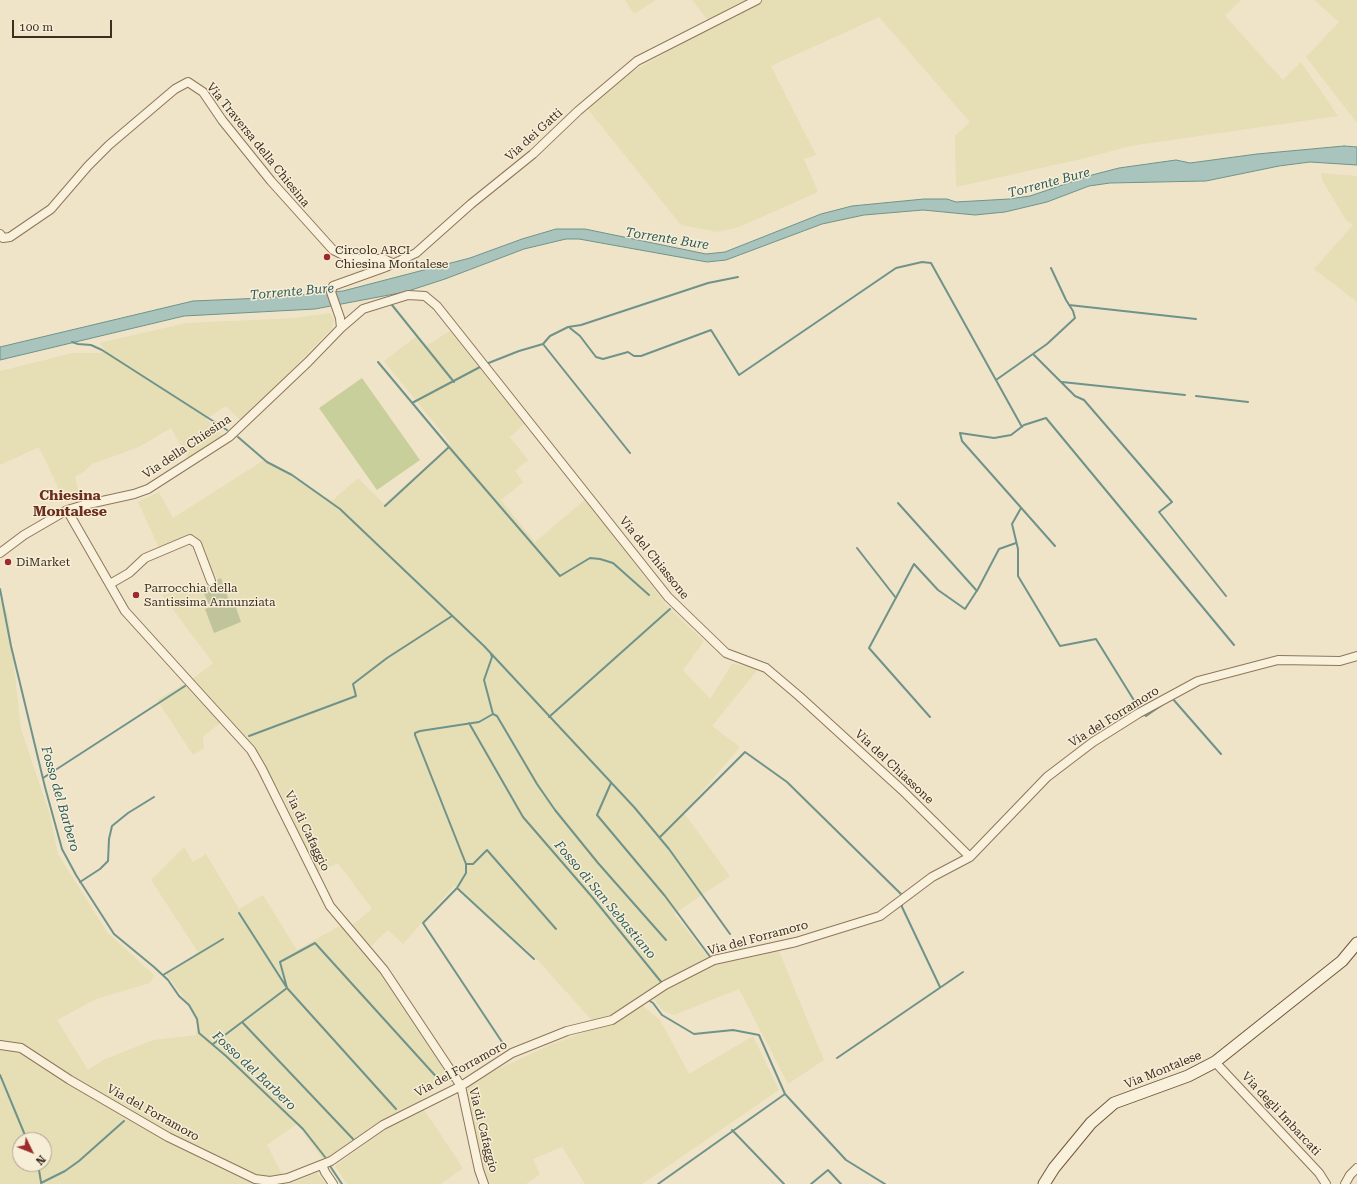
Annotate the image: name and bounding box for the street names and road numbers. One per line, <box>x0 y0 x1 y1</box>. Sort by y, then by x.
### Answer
street label: Via Traversa della Chiesina <box>203 80 313 210</box>
street label: Via dei Gatti <box>503 106 565 164</box>
street label: Via della Chiesina <box>140 412 234 482</box>
street label: Via del Chiassone <box>616 514 692 602</box>
street label: Via del Forramoro <box>1066 683 1162 751</box>
street label: Via del Chiassone <box>852 727 936 807</box>
street label: Via di Cafaggio <box>281 789 333 873</box>
street label: Via del Forramoro <box>706 918 810 958</box>
street label: Via del Forramoro <box>412 1038 510 1100</box>
street label: Via Montalese <box>1122 1048 1204 1092</box>
street label: Via degli Imbarcati <box>1239 1069 1323 1159</box>
street label: Via del Forramoro <box>104 1082 202 1144</box>
street label: Via di Cafaggio <box>465 1086 501 1174</box>

